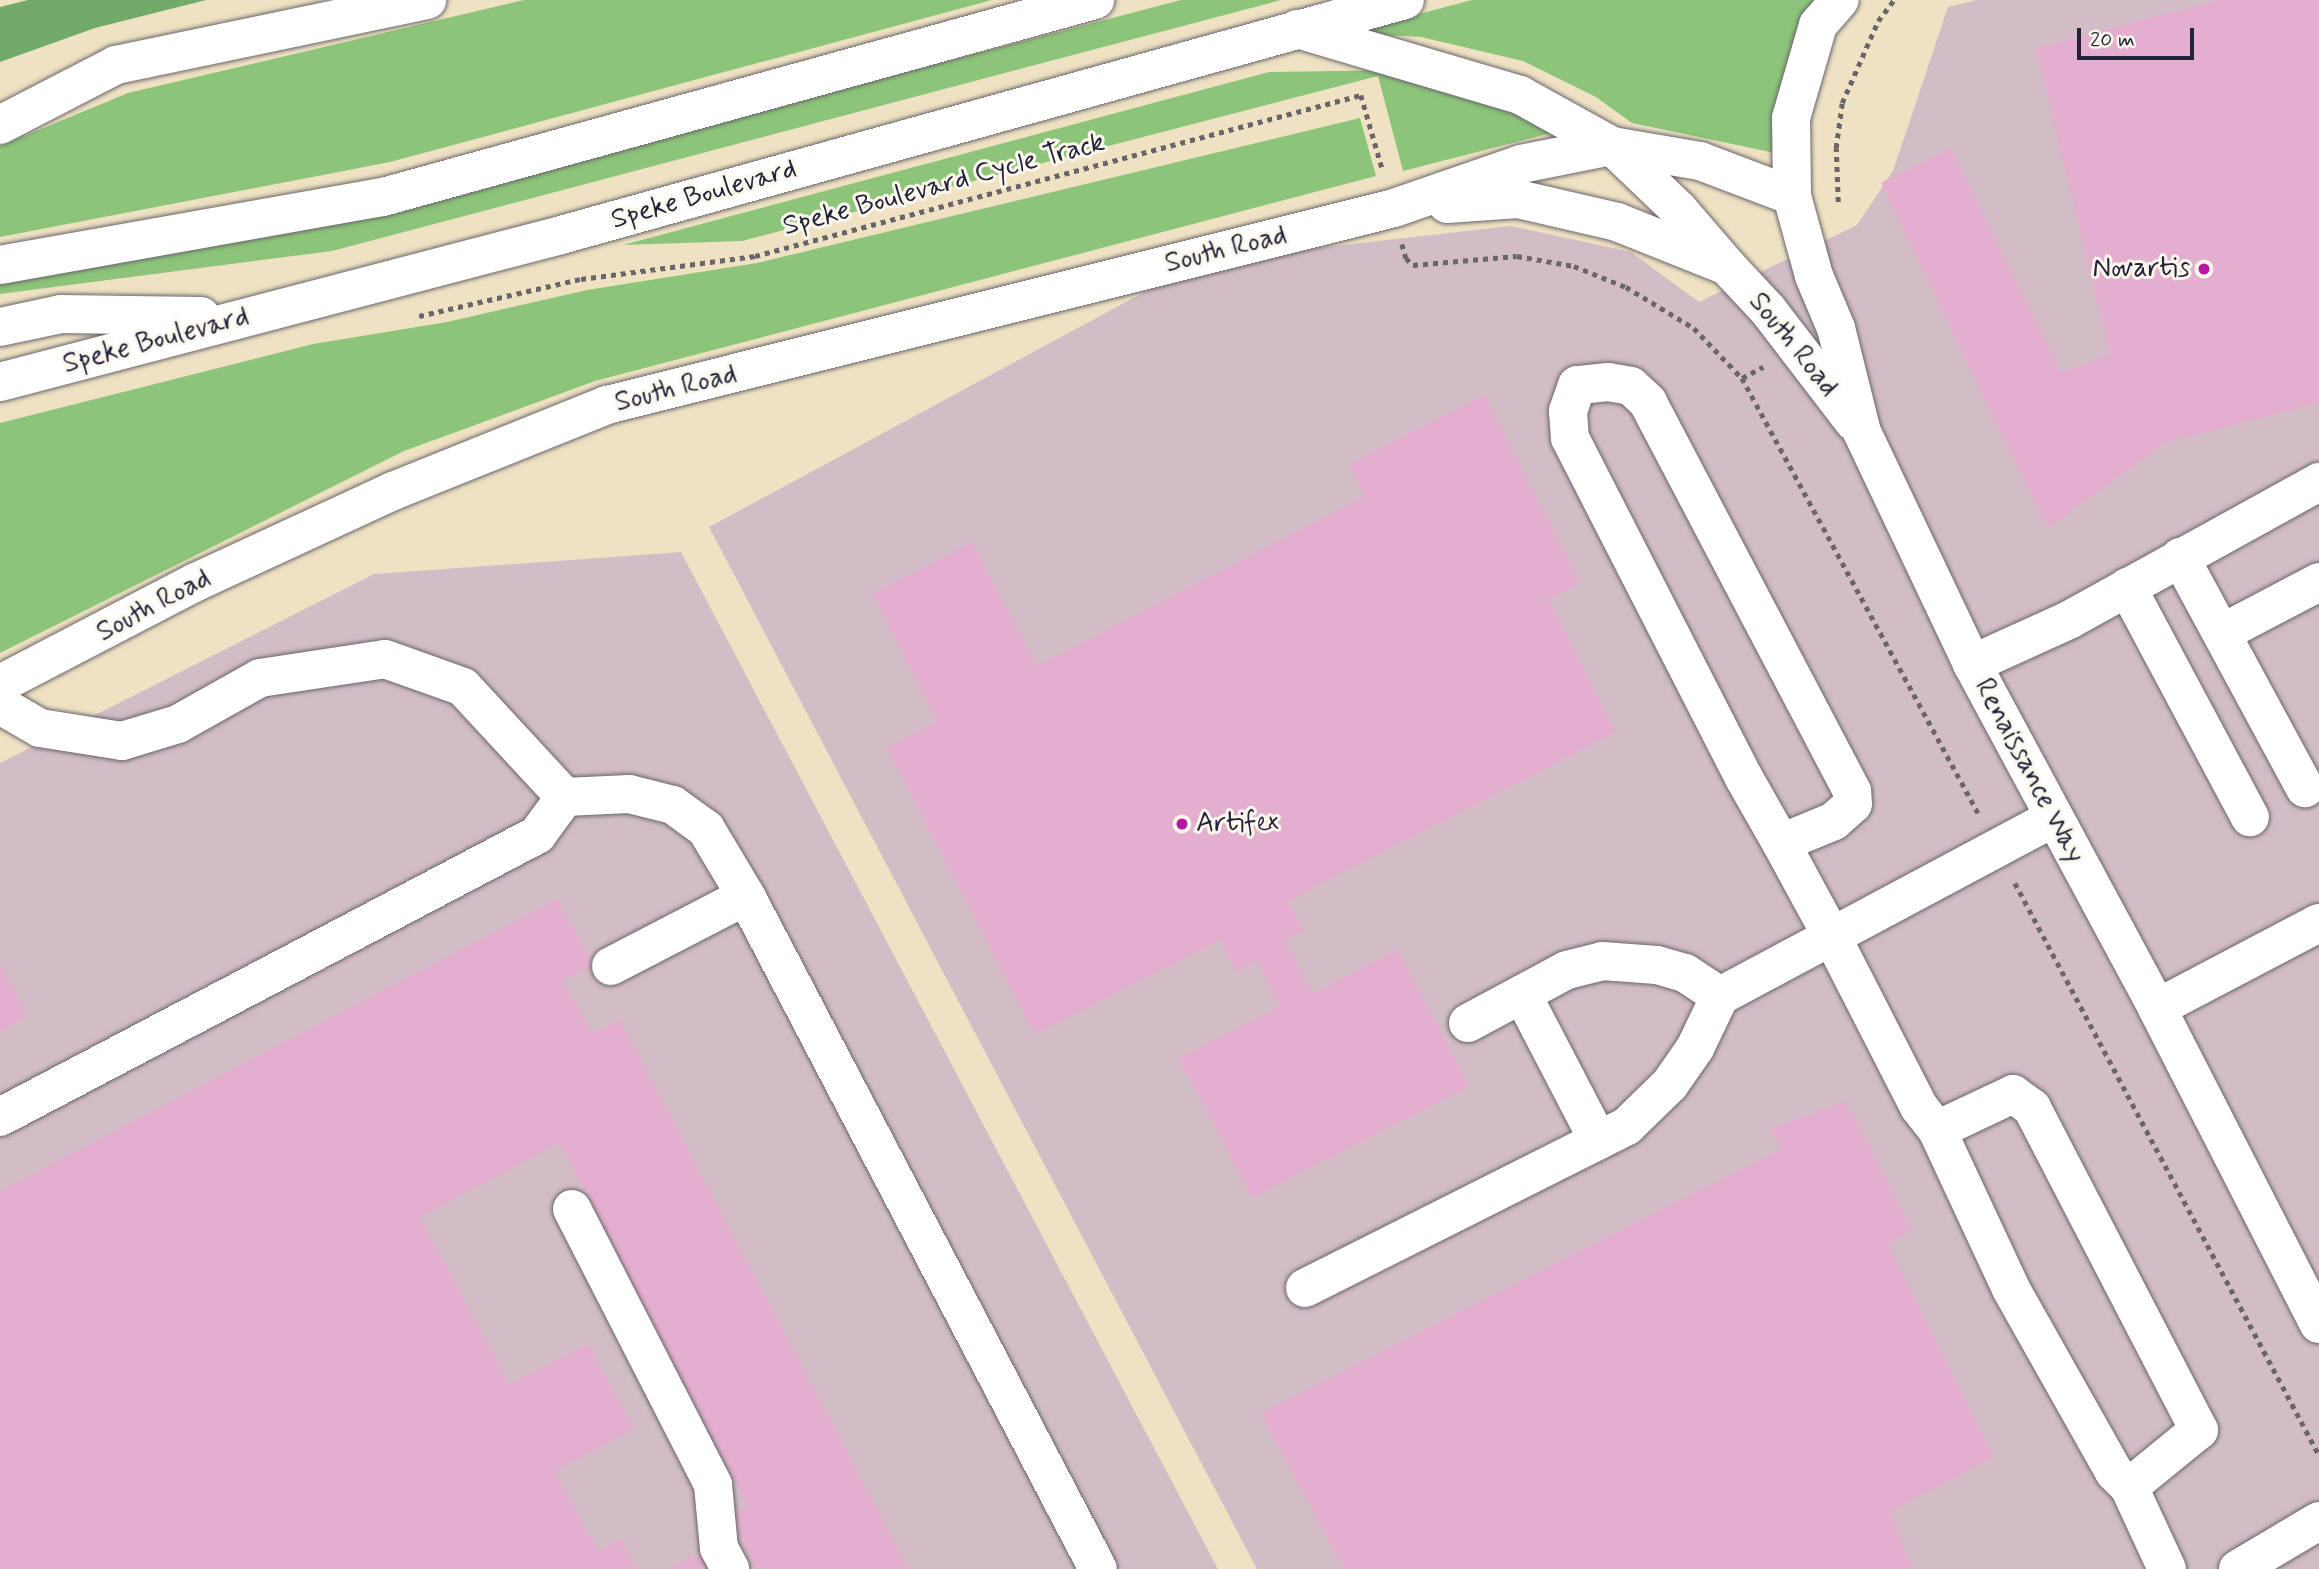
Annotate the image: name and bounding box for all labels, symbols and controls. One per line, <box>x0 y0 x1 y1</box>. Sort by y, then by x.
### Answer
scale bar <box>2081 14 2198 58</box>
text: 20 m <box>2090 26 2135 54</box>
street label: Speke Boulevard Cycle Track <box>780 126 1108 244</box>
street label: Speke Boulevard <box>610 153 798 237</box>
street label: South Road <box>1162 219 1290 281</box>
place label: Novartis <box>2093 252 2190 286</box>
marker: Novartis <box>2196 261 2212 277</box>
street label: South Road <box>1741 286 1845 404</box>
street label: Speke Boulevard <box>61 301 251 381</box>
street label: South Road <box>612 358 740 420</box>
street label: South Road <box>91 562 217 650</box>
street label: Renaissance Way <box>1966 673 2092 869</box>
place label: Artifex <box>1196 807 1279 841</box>
marker: Artifex <box>1174 816 1190 832</box>

